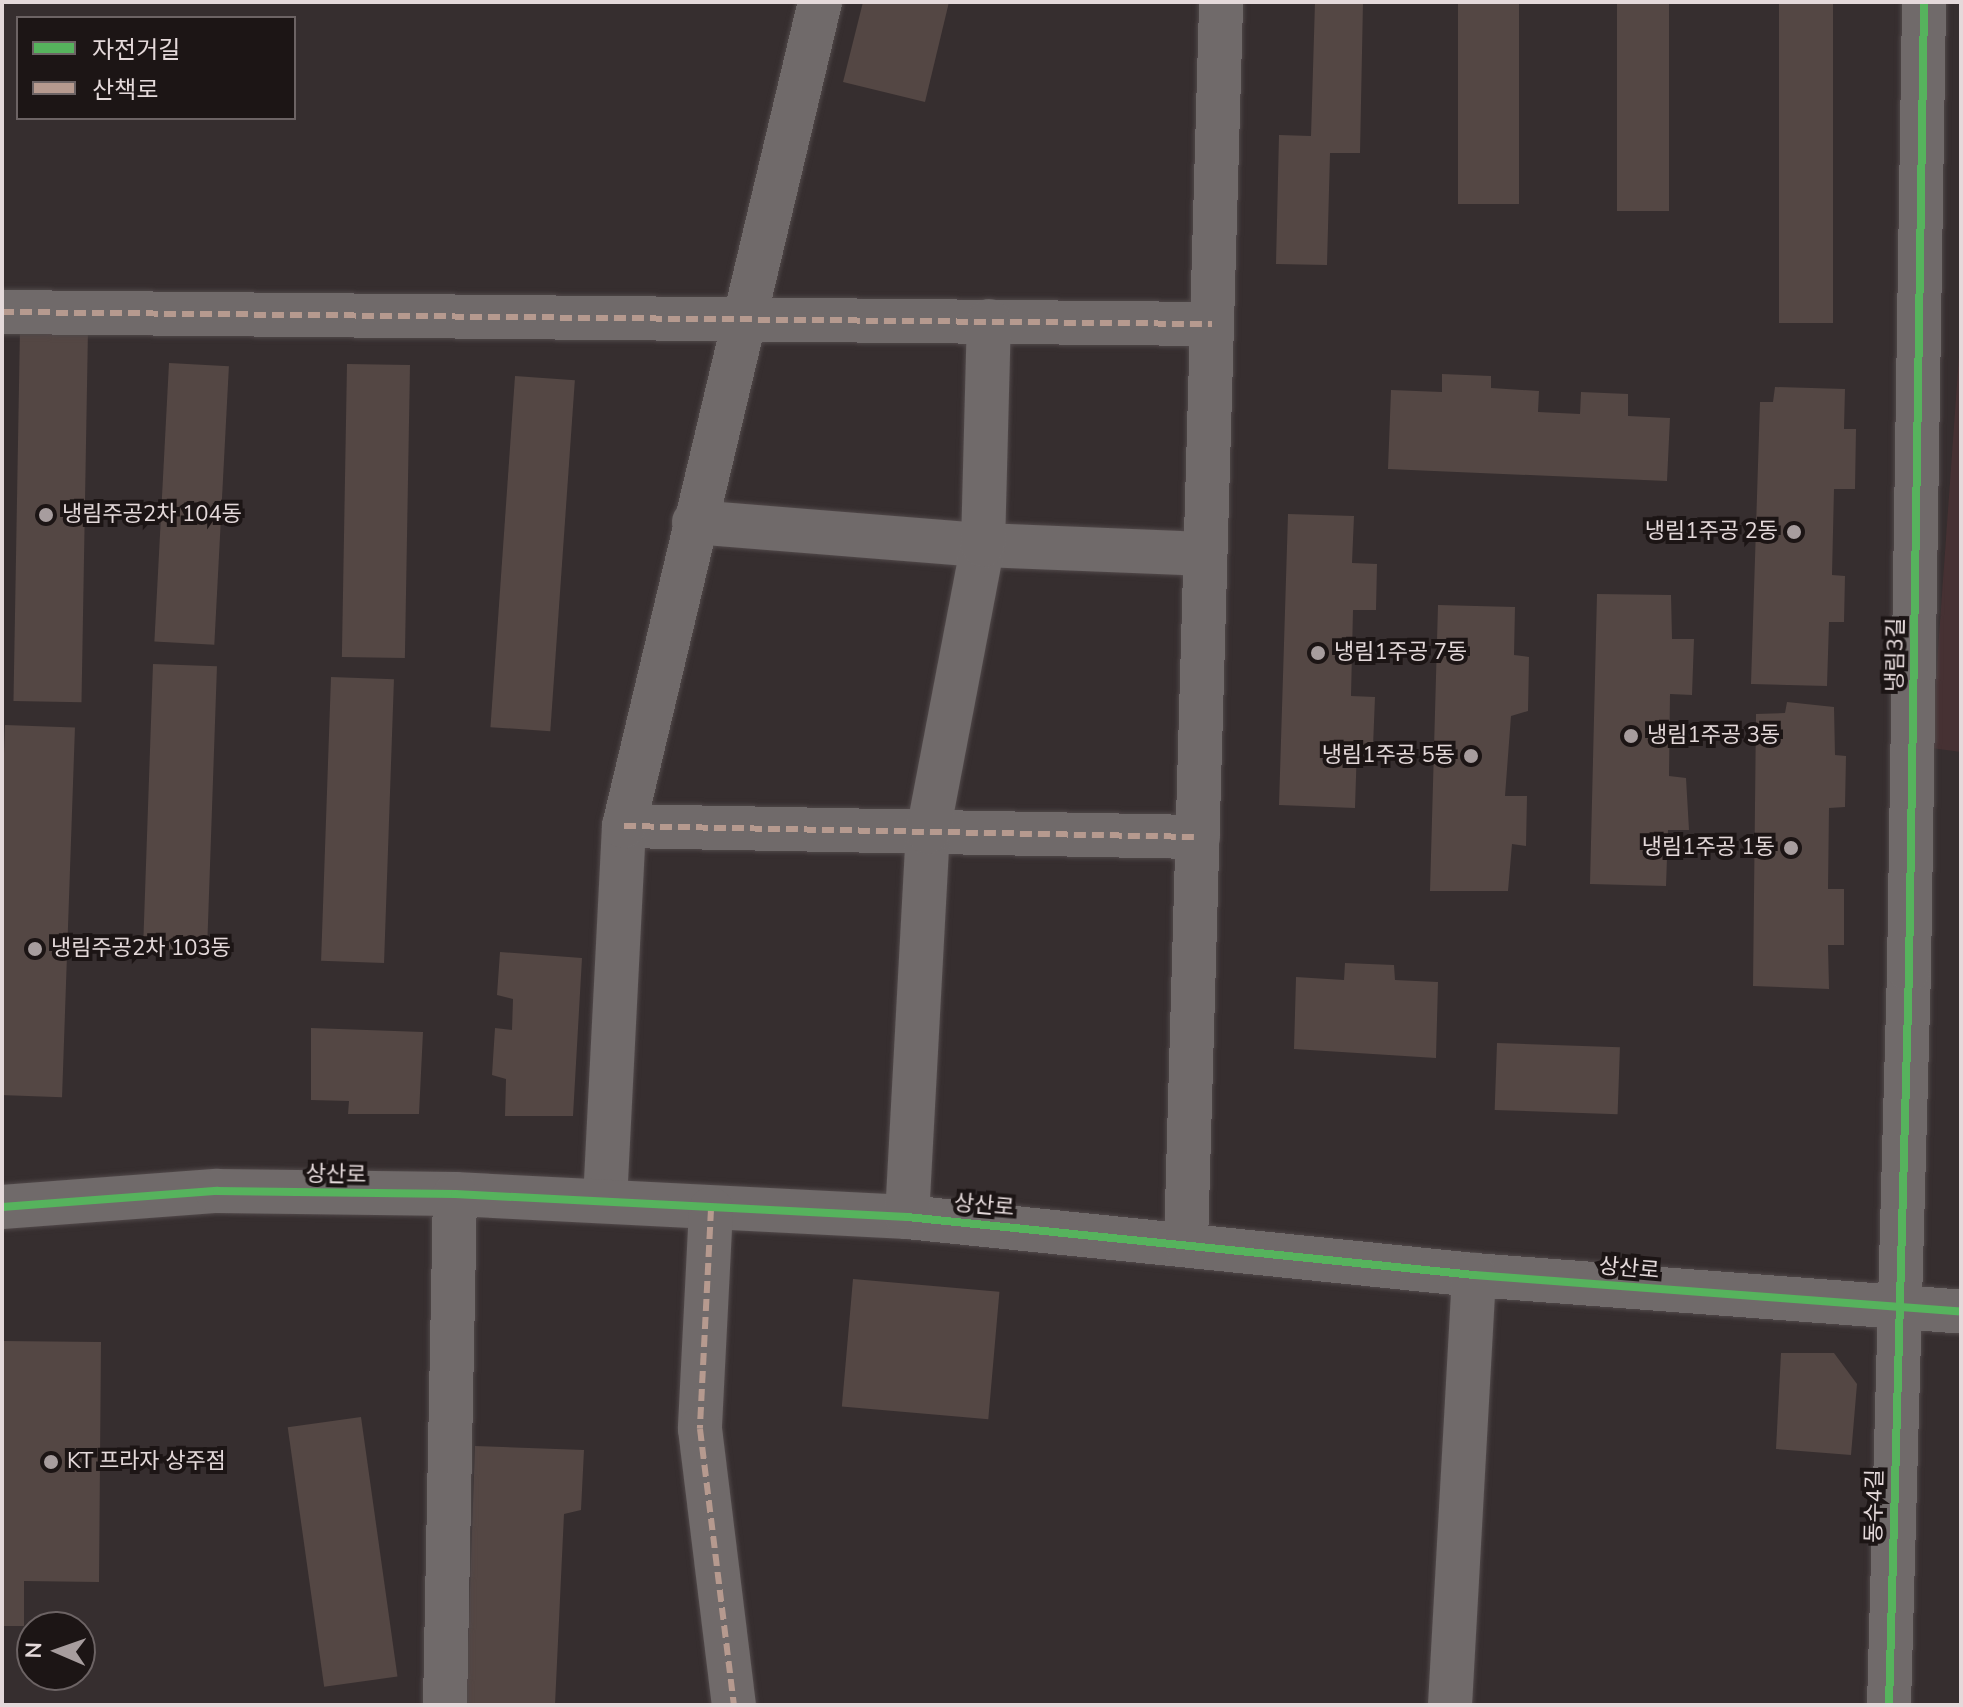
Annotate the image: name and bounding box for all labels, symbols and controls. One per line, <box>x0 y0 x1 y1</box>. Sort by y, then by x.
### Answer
legend <box>16 16 296 120</box>
text: 자전거길 <box>92 34 180 66</box>
text: 산책로 <box>92 74 158 106</box>
place label: 냉림주공2차 104동 <box>62 502 242 528</box>
marker: 냉림주공2차 104동 <box>37 506 55 524</box>
place label: 냉림1주공 2동 <box>1645 519 1778 545</box>
marker: 냉림1주공 2동 <box>1785 523 1803 541</box>
street label: 냉림3길 <box>1882 618 1910 692</box>
place label: 냉림1주공 7동 <box>1334 640 1467 666</box>
marker: 냉림1주공 7동 <box>1309 644 1327 662</box>
place label: 냉림1주공 3동 <box>1647 723 1780 749</box>
marker: 냉림1주공 3동 <box>1622 727 1640 745</box>
place label: 냉림1주공 5동 <box>1322 743 1455 769</box>
marker: 냉림1주공 5동 <box>1462 747 1480 765</box>
place label: 냉림1주공 1동 <box>1642 835 1775 861</box>
marker: 냉림1주공 1동 <box>1782 839 1800 857</box>
place label: 냉림주공2차 103동 <box>51 936 231 962</box>
marker: 냉림주공2차 103동 <box>26 940 44 958</box>
street label: 상산로 <box>305 1161 367 1189</box>
street label: 상산로 <box>953 1190 1015 1222</box>
street label: 상산로 <box>1598 1253 1660 1285</box>
place label: KT 프라자 상주점 <box>67 1449 226 1475</box>
marker: KT 프라자 상주점 <box>42 1453 60 1471</box>
street label: 동수4길 <box>1861 1469 1889 1543</box>
north arrow <box>16 1611 96 1691</box>
text: N <box>19 1641 49 1659</box>

